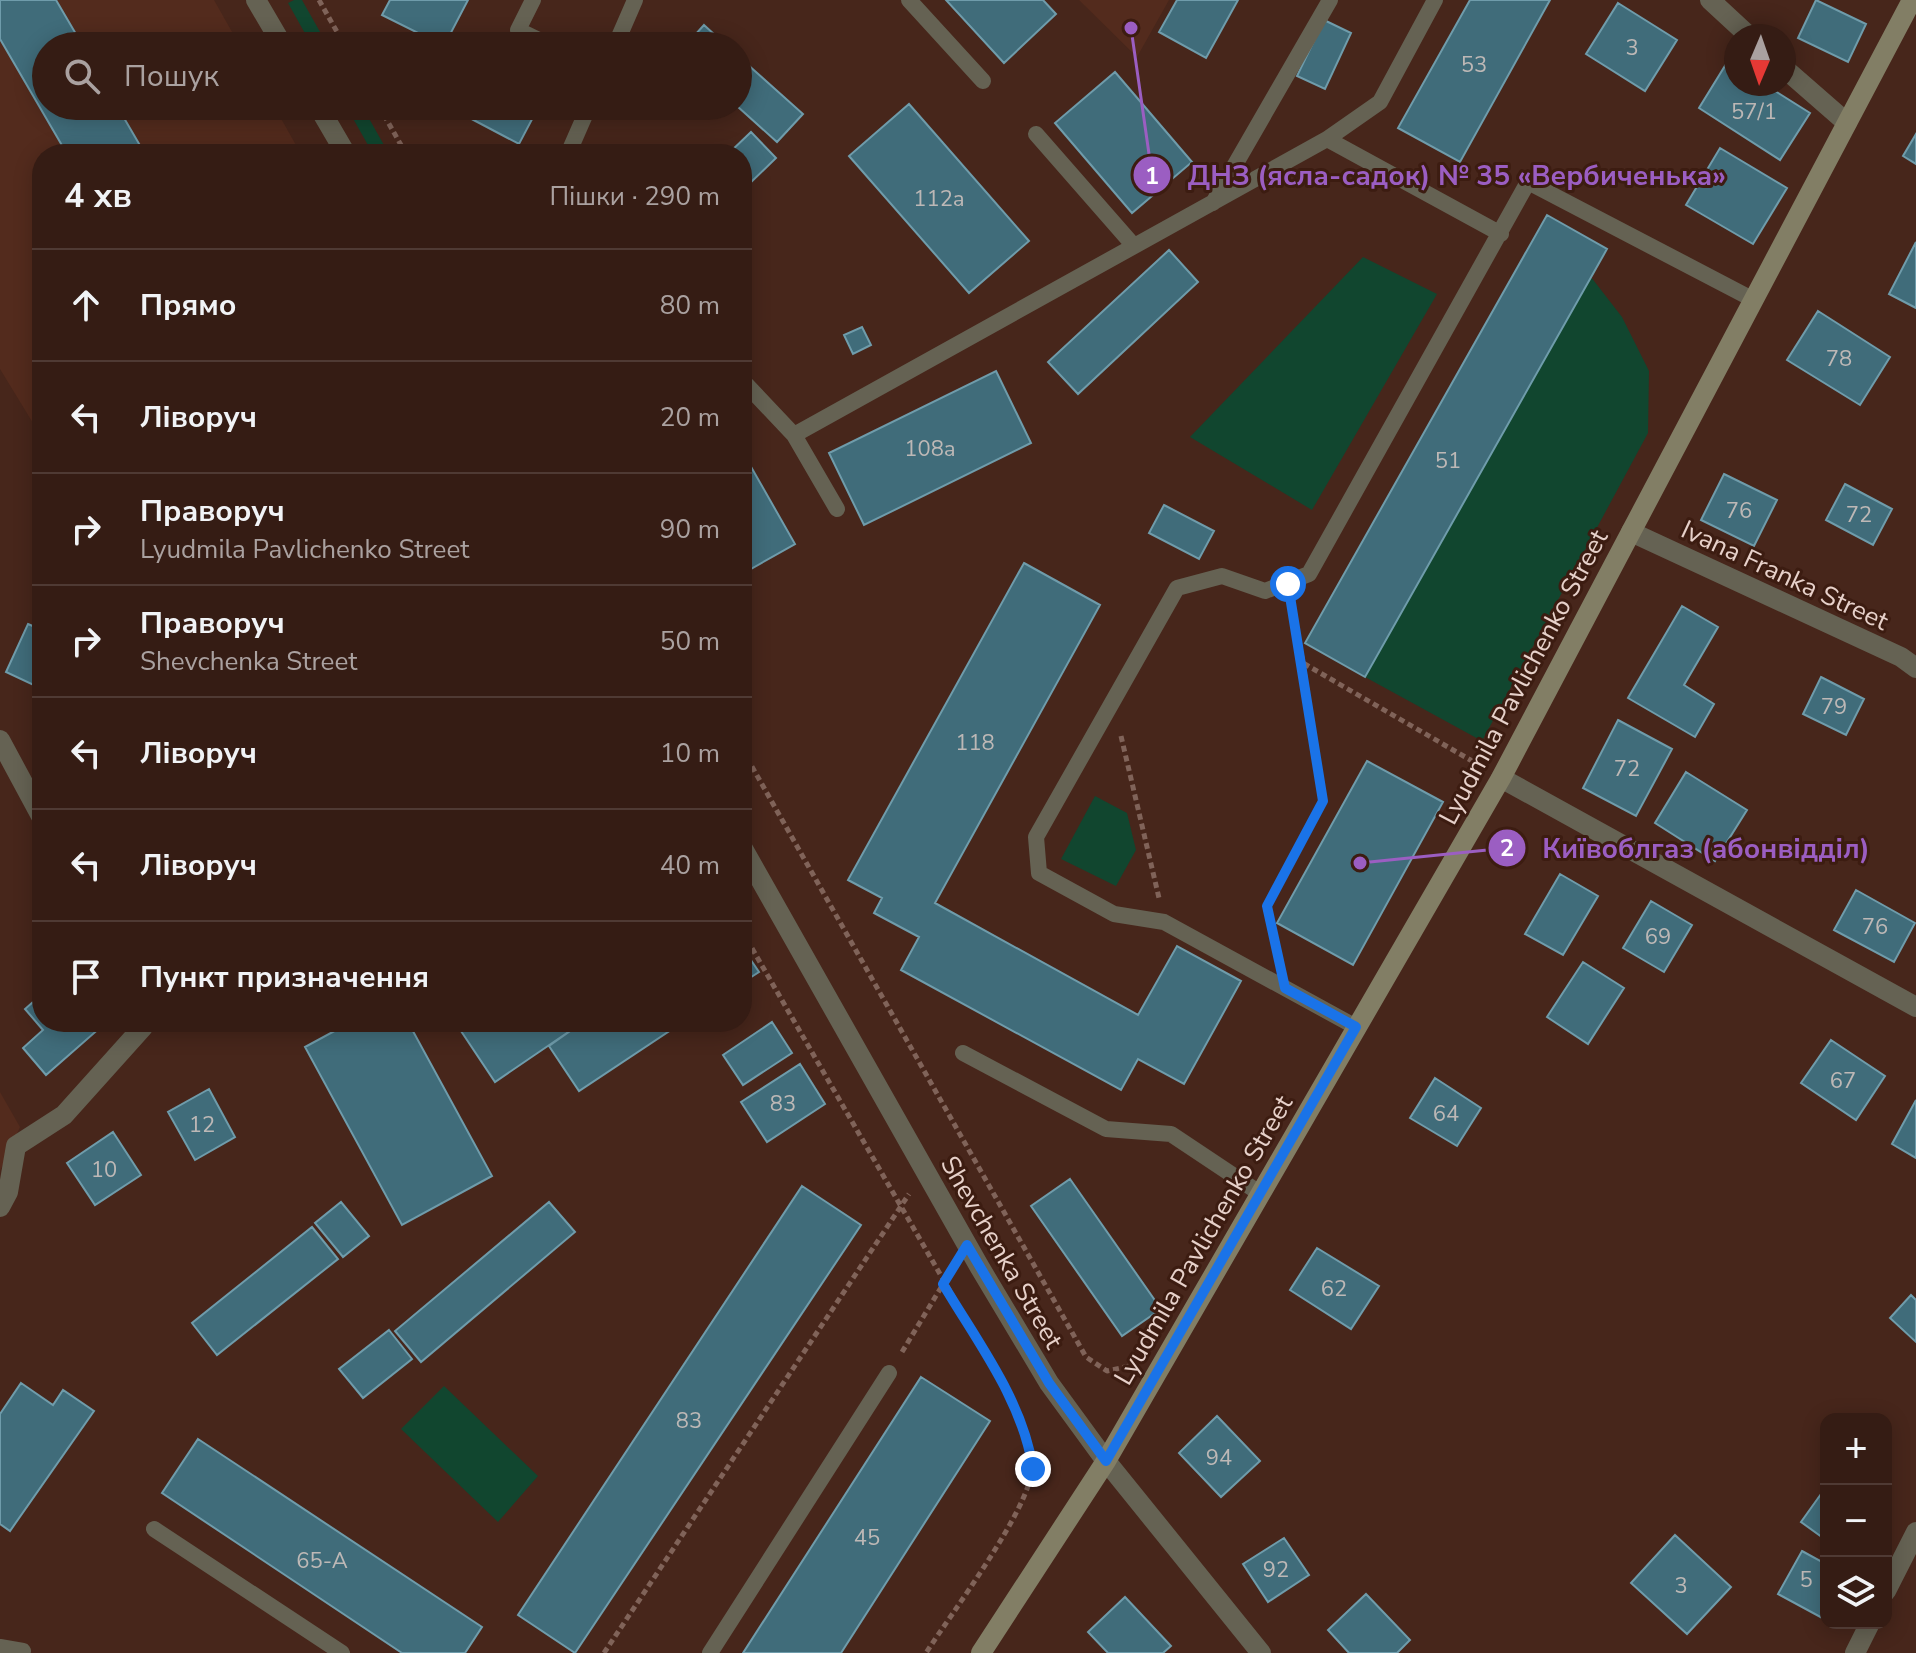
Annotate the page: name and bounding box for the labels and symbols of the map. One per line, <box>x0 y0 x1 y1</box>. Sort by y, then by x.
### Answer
north arrow <box>1724 24 1796 96</box>
house number: 3 <box>1625 33 1639 63</box>
house number: 53 <box>1461 50 1487 80</box>
house number: 57/1 <box>1731 97 1777 127</box>
callout: ДНЗ (ясла-садок) № 35 «Вербиченька» <box>1132 149 1742 201</box>
text: ДНЗ (ясла-садок) № 35 «Вербиченька» <box>1188 157 1726 195</box>
text: 1 <box>1145 160 1159 192</box>
house number: 112а <box>913 184 965 214</box>
house number: 78 <box>1826 344 1852 374</box>
house number: 108а <box>904 434 956 464</box>
house number: 51 <box>1435 446 1461 476</box>
house number: 76 <box>1726 496 1752 526</box>
house number: 72 <box>1846 500 1872 530</box>
street label: Ivana Franka Street <box>1676 512 1895 639</box>
street label: Lyudmila Pavlichenko Street <box>1431 523 1617 831</box>
route start <box>1270 566 1306 602</box>
house number: 79 <box>1821 692 1847 722</box>
house number: 118 <box>955 728 995 758</box>
house number: 72 <box>1614 754 1640 784</box>
callout: Київоблгаз (абонвідділ) <box>1487 822 1886 874</box>
text: Київоблгаз (абонвідділ) <box>1542 830 1870 868</box>
text: 2 <box>1500 832 1514 864</box>
house number: 76 <box>1862 912 1888 942</box>
house number: 69 <box>1645 922 1671 952</box>
house number: 67 <box>1830 1066 1856 1096</box>
street label: Lyudmila Pavlichenko Street <box>1106 1088 1301 1392</box>
house number: 83 <box>770 1089 796 1119</box>
house number: 64 <box>1433 1099 1459 1129</box>
house number: 12 <box>189 1110 215 1140</box>
street label: Shevchenka Street <box>932 1149 1071 1356</box>
house number: 10 <box>91 1155 117 1185</box>
house number: 62 <box>1321 1274 1347 1304</box>
house number: 83 <box>676 1406 702 1436</box>
house number: 94 <box>1206 1443 1232 1473</box>
route end <box>1015 1451 1051 1487</box>
house number: 45 <box>854 1523 880 1553</box>
house number: 65-А <box>296 1546 348 1576</box>
house number: 92 <box>1263 1555 1289 1585</box>
house number: 5 <box>1799 1565 1813 1595</box>
house number: 3 <box>1674 1571 1688 1601</box>

